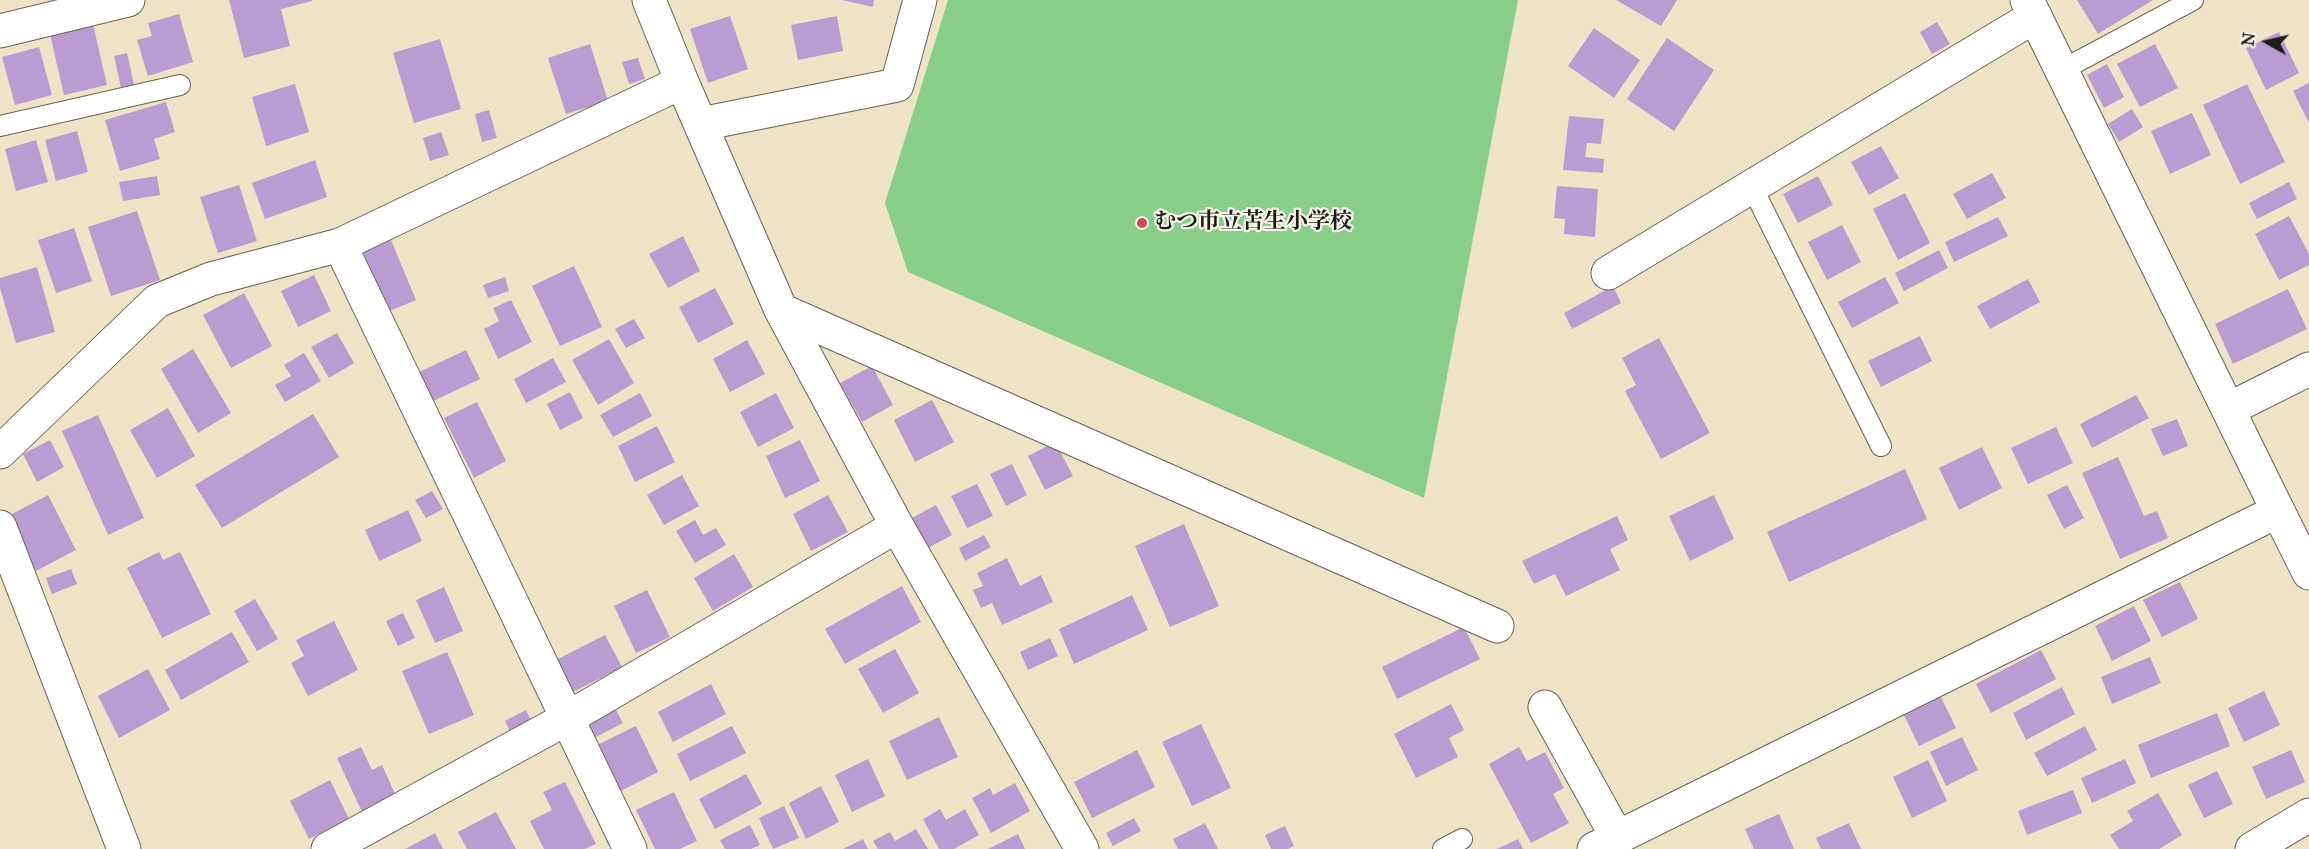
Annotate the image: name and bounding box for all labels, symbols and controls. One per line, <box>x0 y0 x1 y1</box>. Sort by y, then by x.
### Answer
north arrow <box>2237 12 2297 72</box>
text: N <box>2238 31 2259 47</box>
place label: むつ市立苫生小学校 <box>1154 210 1352 236</box>
marker: むつ市立苫生小学校 <box>1135 216 1149 230</box>

